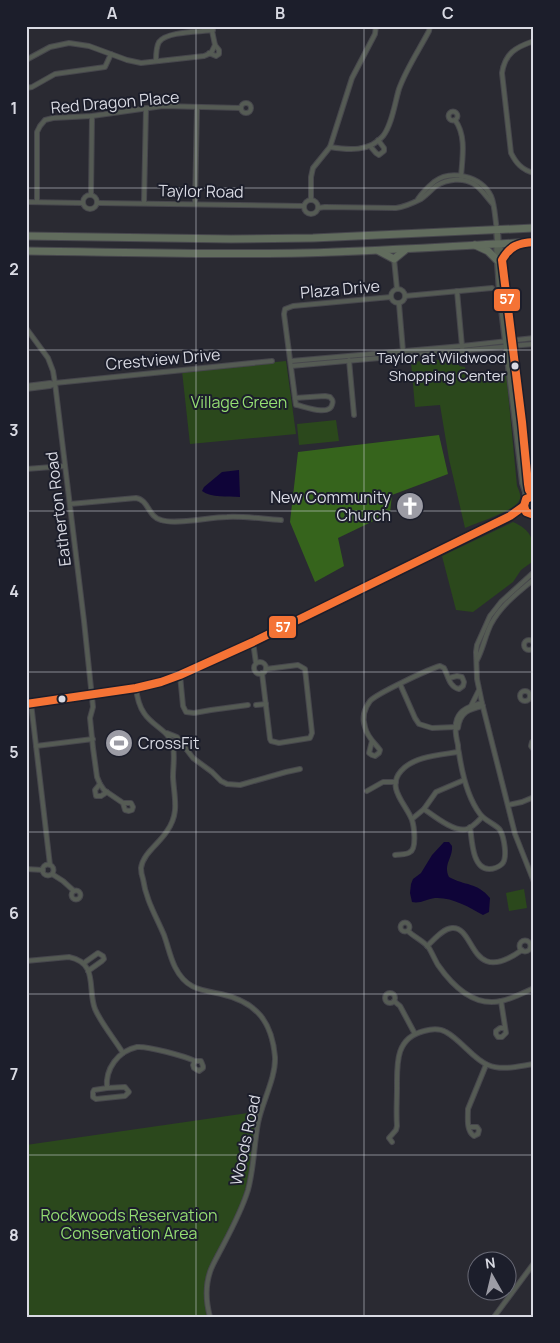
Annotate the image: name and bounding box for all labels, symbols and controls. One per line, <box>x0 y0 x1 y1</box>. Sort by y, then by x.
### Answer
text: A <box>107 2 118 24</box>
text: B <box>275 2 285 24</box>
text: C <box>442 2 454 24</box>
street label: Red Dragon Place <box>50 85 180 119</box>
text: 1 <box>10 97 18 119</box>
street label: Taylor Road <box>158 179 244 203</box>
text: 2 <box>9 258 19 280</box>
street label: Plaza Drive <box>299 275 381 303</box>
line badge: 57 <box>493 288 521 312</box>
text: 57 <box>499 289 515 308</box>
street label: Crestview Drive <box>105 343 221 375</box>
place label: Taylor at Wildwood Shopping Center <box>377 347 507 386</box>
marker: Taylor at Wildwood Shopping Center <box>510 361 520 371</box>
park label: Village Green <box>191 391 287 413</box>
text: 3 <box>9 419 19 441</box>
street label: Eatherton Road <box>40 450 76 568</box>
place label: New Community Church <box>270 486 392 526</box>
church icon: New Community Church <box>395 491 425 521</box>
text: 4 <box>9 580 19 602</box>
line badge: 57 <box>268 615 297 639</box>
text: 57 <box>275 617 291 636</box>
unlabelled marker <box>57 694 67 704</box>
sports icon: CrossFit <box>104 728 134 758</box>
place label: CrossFit <box>138 732 199 754</box>
text: 5 <box>9 741 19 763</box>
text: 6 <box>9 902 19 924</box>
text: 7 <box>10 1063 18 1085</box>
street label: Woods Road <box>225 1093 265 1187</box>
park label: Rockwoods Reservation Conservation Area <box>41 1204 217 1244</box>
text: 8 <box>9 1224 19 1246</box>
north arrow <box>468 1250 518 1300</box>
text: N <box>484 1253 496 1273</box>

